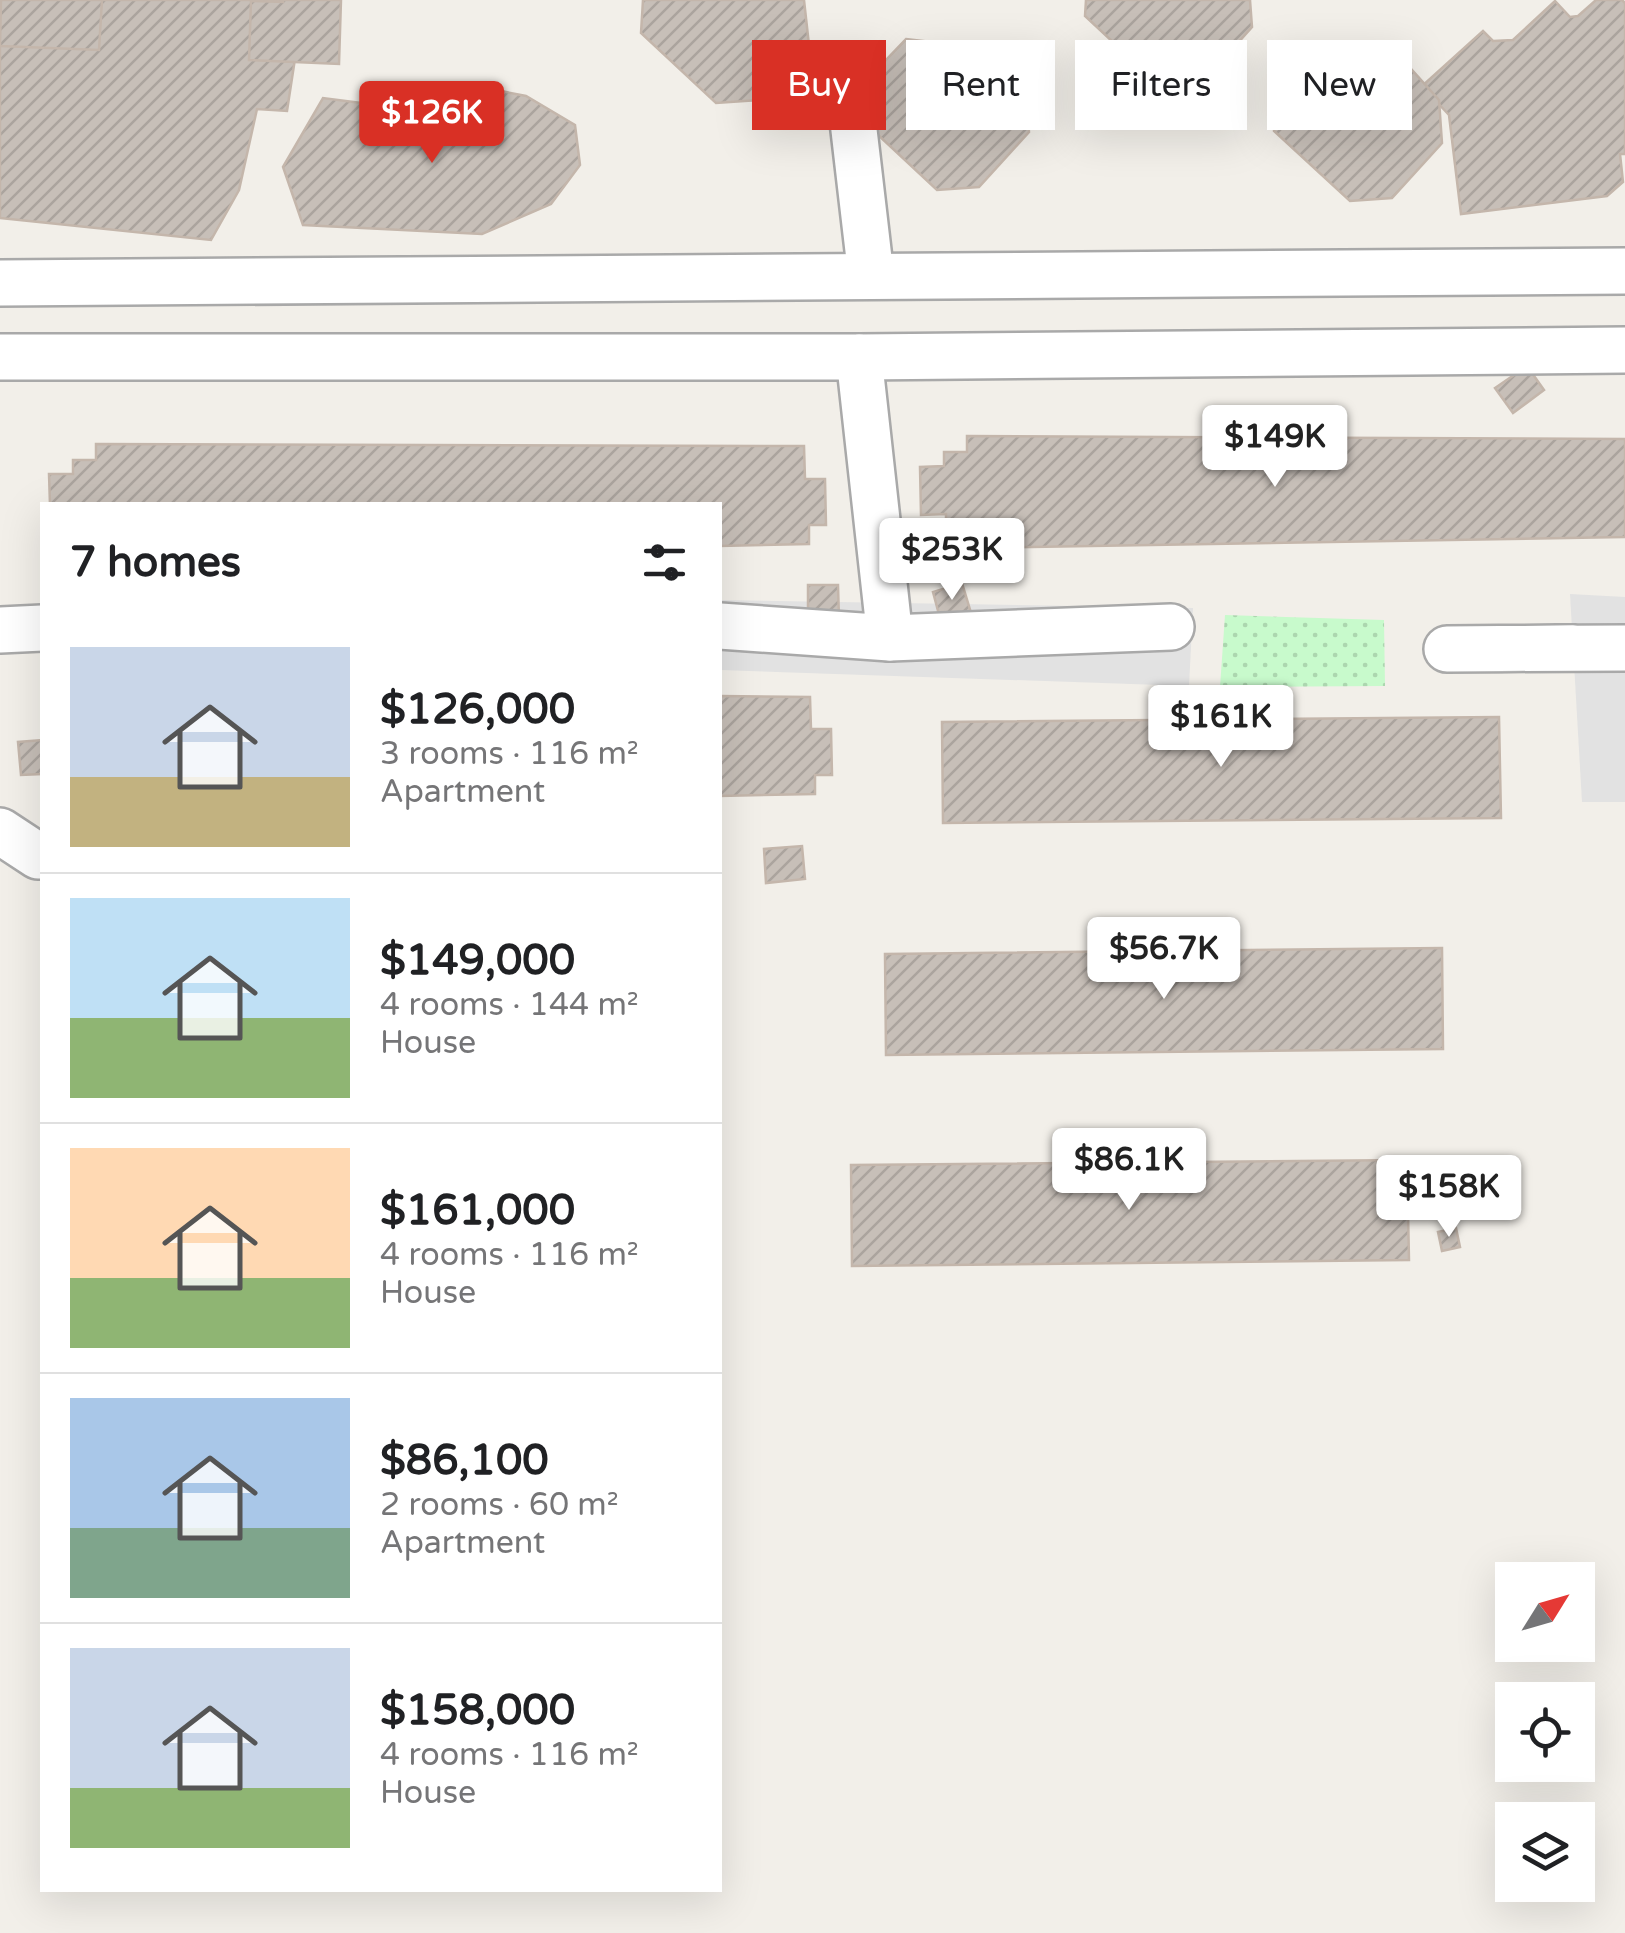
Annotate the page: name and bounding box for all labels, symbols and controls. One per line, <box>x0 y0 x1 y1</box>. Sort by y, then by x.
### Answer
chip: Buy <box>752 40 886 130</box>
chip: Rent <box>906 40 1055 130</box>
chip: Filters <box>1075 40 1247 130</box>
chip: New <box>1267 40 1412 130</box>
pin: $126K <box>362 81 502 166</box>
text: $126K <box>381 94 483 132</box>
pin: $149K <box>1205 405 1345 490</box>
text: $149K <box>1224 418 1326 456</box>
pin: $253K <box>882 518 1022 603</box>
text: $253K <box>901 531 1003 569</box>
icon: filters <box>637 535 692 590</box>
text: 7 homes <box>70 537 241 588</box>
text: $126,000 <box>380 684 575 735</box>
pin: $161K <box>1151 685 1291 770</box>
icon: home <box>150 687 270 807</box>
text: $161K <box>1170 698 1272 736</box>
text: 3 rooms · 116 m² <box>380 735 639 773</box>
text: Apartment <box>380 773 545 811</box>
pin: $56.7K <box>1083 917 1245 1002</box>
text: $56.7K <box>1109 930 1219 968</box>
text: $149,000 <box>380 935 575 986</box>
icon: home <box>150 938 270 1058</box>
text: 4 rooms · 144 m² <box>380 986 639 1024</box>
text: House <box>380 1024 476 1062</box>
pin: $86.1K <box>1048 1128 1210 1213</box>
text: $86.1K <box>1074 1141 1184 1179</box>
pin: $158K <box>1379 1155 1519 1240</box>
text: $158K <box>1398 1168 1500 1206</box>
text: $161,000 <box>380 1185 575 1236</box>
icon: home <box>150 1188 270 1308</box>
text: 4 rooms · 116 m² <box>380 1236 639 1274</box>
text: House <box>380 1274 476 1312</box>
text: $86,100 <box>380 1435 549 1486</box>
icon: home <box>150 1438 270 1558</box>
text: 2 rooms · 60 m² <box>380 1486 619 1524</box>
text: Apartment <box>380 1524 545 1562</box>
north arrow <box>1495 1562 1595 1662</box>
map controls <box>1495 1562 1595 1902</box>
button: locate <box>1495 1682 1595 1782</box>
text: $158,000 <box>380 1685 575 1736</box>
icon: home <box>150 1688 270 1808</box>
text: 4 rooms · 116 m² <box>380 1736 639 1774</box>
text: House <box>380 1774 476 1812</box>
button: layers <box>1495 1802 1595 1902</box>

